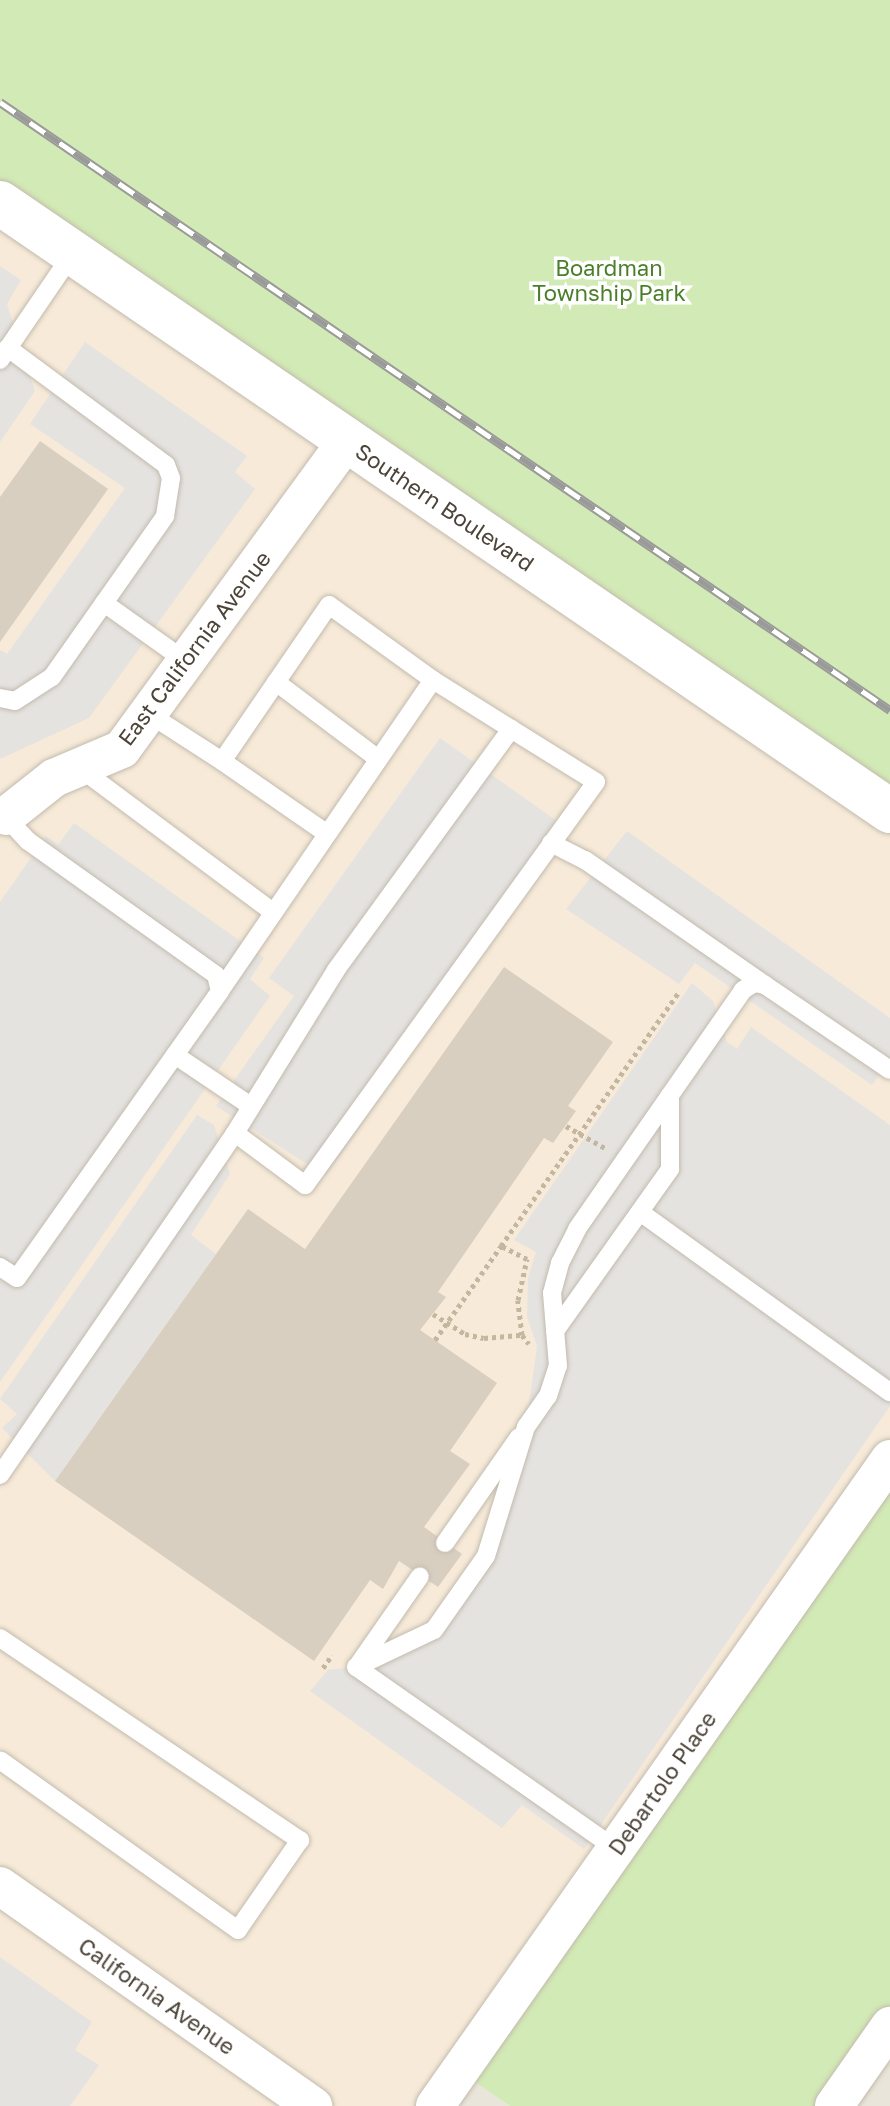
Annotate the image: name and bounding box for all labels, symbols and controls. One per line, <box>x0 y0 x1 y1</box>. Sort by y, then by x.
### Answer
park label: Boardman Township Park <box>532 254 686 306</box>
street label: Southern Boulevard <box>351 437 539 577</box>
street label: East California Avenue <box>112 546 276 750</box>
street label: Debartolo Place <box>603 1706 721 1860</box>
street label: California Avenue <box>74 1932 240 2060</box>

